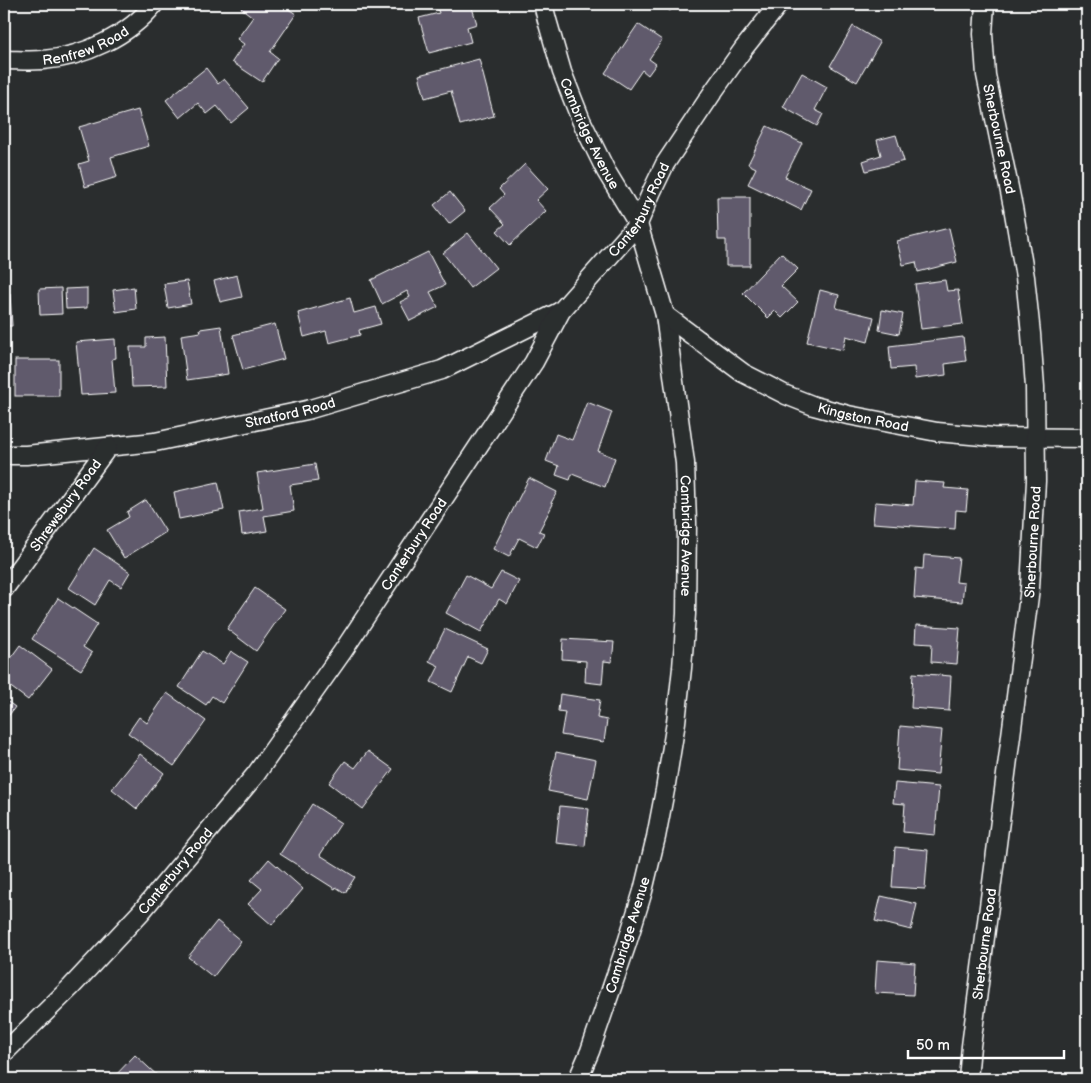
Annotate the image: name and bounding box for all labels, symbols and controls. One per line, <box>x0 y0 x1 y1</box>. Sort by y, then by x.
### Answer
street label: Renfrew Road <box>42 22 132 69</box>
street label: Cambridge Avenue <box>557 75 623 192</box>
street label: Sherbourne Road <box>979 82 1019 196</box>
street label: Canterbury Road <box>604 160 673 260</box>
street label: Stratford Road <box>244 394 337 431</box>
street label: Kingston Road <box>816 399 910 435</box>
street label: Shrewsbury Road <box>26 456 105 555</box>
street label: Cambridge Avenue <box>677 475 696 596</box>
street label: Sherbourne Road <box>1020 486 1044 599</box>
street label: Canterbury Road <box>377 495 450 594</box>
street label: Canterbury Road <box>134 824 216 918</box>
street label: Cambridge Avenue <box>602 875 654 995</box>
street label: Sherbourne Road <box>969 887 1000 1001</box>
scale bar <box>908 1028 1065 1060</box>
text: 50 m <box>916 1036 950 1055</box>

